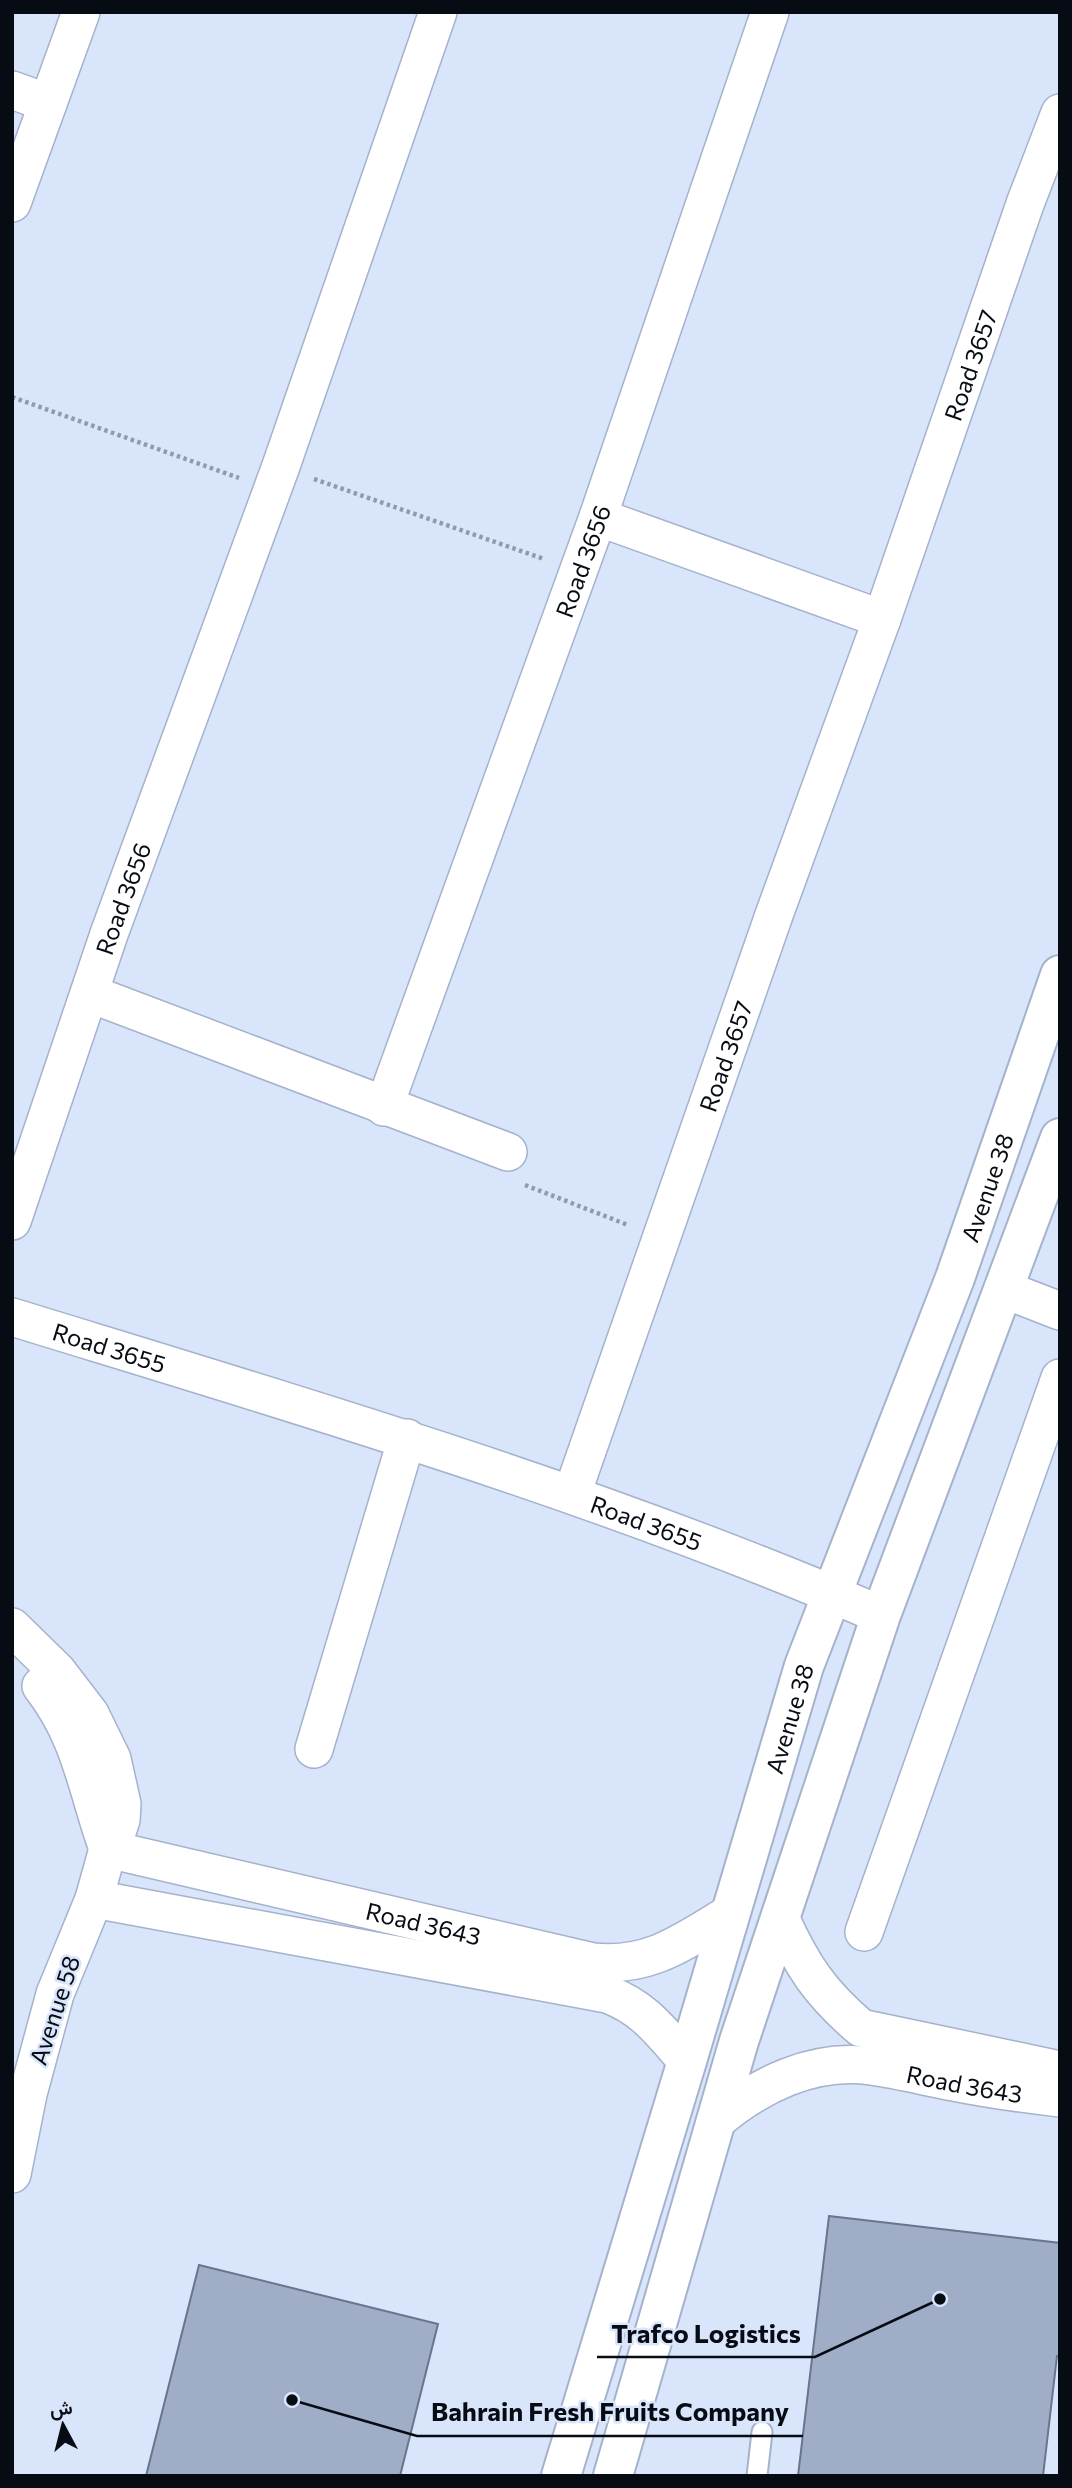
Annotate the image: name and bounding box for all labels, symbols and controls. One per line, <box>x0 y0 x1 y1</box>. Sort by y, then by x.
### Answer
street label: Road 3657 <box>937 306 1002 424</box>
street label: Road 3656 <box>548 501 616 621</box>
street label: Road 3656 <box>89 838 156 958</box>
street label: Road 3657 <box>692 997 758 1115</box>
street label: Avenue 38 <box>954 1129 1019 1245</box>
street label: Road 3655 <box>50 1316 170 1378</box>
street label: Road 3655 <box>587 1489 706 1556</box>
street label: Avenue 38 <box>759 1660 818 1777</box>
street label: Road 3643 <box>363 1895 484 1950</box>
street label: Avenue 58 <box>23 1952 85 2068</box>
street label: Road 3643 <box>904 2058 1024 2108</box>
callout: Trafco Logistics <box>597 2310 815 2357</box>
text: Trafco Logistics <box>611 2317 801 2348</box>
callout: Bahrain Fresh Fruits Company <box>417 2389 803 2436</box>
north arrow <box>28 2390 98 2460</box>
text: ش <box>48 2395 74 2421</box>
text: Bahrain Fresh Fruits Company <box>431 2395 789 2426</box>

